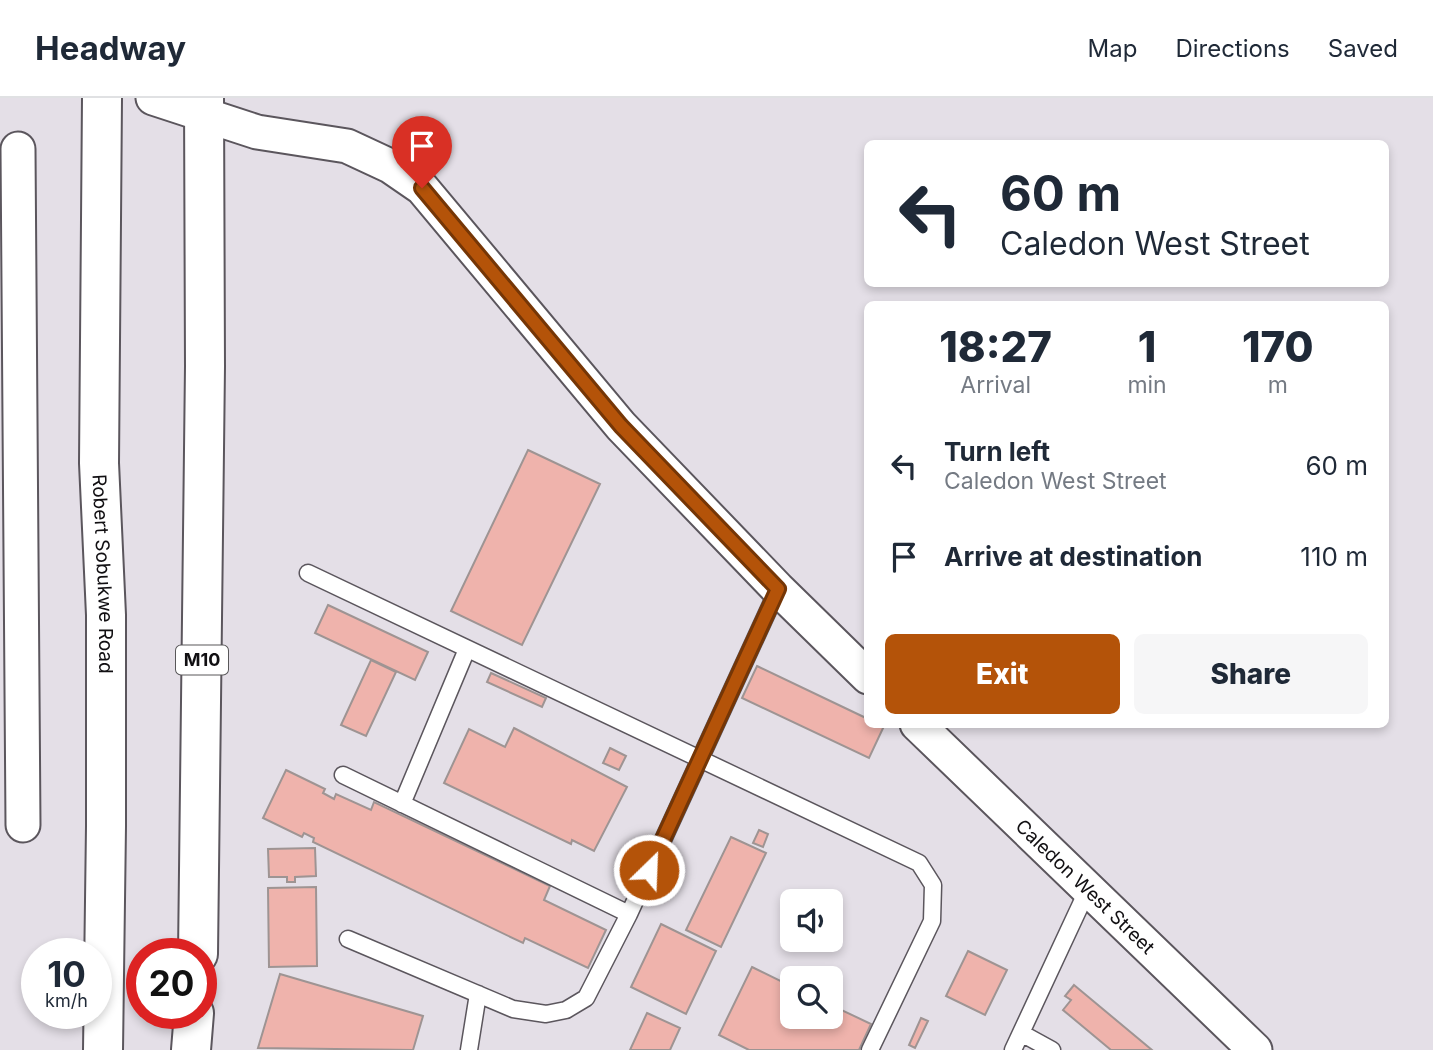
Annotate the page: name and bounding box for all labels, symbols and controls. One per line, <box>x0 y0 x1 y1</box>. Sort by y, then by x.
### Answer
text: Headway <box>35 28 186 68</box>
text: Map <box>1088 34 1137 63</box>
text: Directions <box>1175 34 1290 63</box>
text: Saved <box>1328 34 1398 63</box>
pin <box>392 116 452 188</box>
icon: arrive <box>403 127 441 165</box>
text: 60 m <box>1000 164 1121 223</box>
icon: left <box>885 168 976 259</box>
text: Caledon West Street <box>1000 224 1310 263</box>
text: 18:27 <box>939 321 1052 372</box>
text: 1 <box>1138 321 1156 372</box>
text: 170 <box>1242 321 1314 372</box>
text: Arrival <box>960 371 1031 399</box>
text: min <box>1127 371 1167 399</box>
text: m <box>1268 371 1288 399</box>
text: Turn left <box>944 436 1050 467</box>
icon: left <box>885 447 923 485</box>
text: 60 m <box>1305 450 1368 481</box>
text: Caledon West Street <box>944 467 1167 495</box>
street label: Robert Sobukwe Road <box>88 474 117 674</box>
icon: arrive <box>885 538 923 576</box>
text: Arrive at destination <box>944 541 1203 572</box>
text: 110 m <box>1300 541 1368 572</box>
button: Exit <box>885 634 1120 714</box>
button: Share <box>1134 634 1368 714</box>
road number: M10 <box>176 646 228 674</box>
street label: Caledon West Street <box>1011 815 1159 959</box>
position arrow <box>612 833 686 907</box>
map controls <box>780 889 843 1029</box>
button: sound <box>780 889 843 952</box>
speed limit sign: 20 <box>126 938 217 1029</box>
text: 10 <box>47 953 86 995</box>
button: search <box>780 966 843 1029</box>
text: km/h <box>45 990 88 1011</box>

